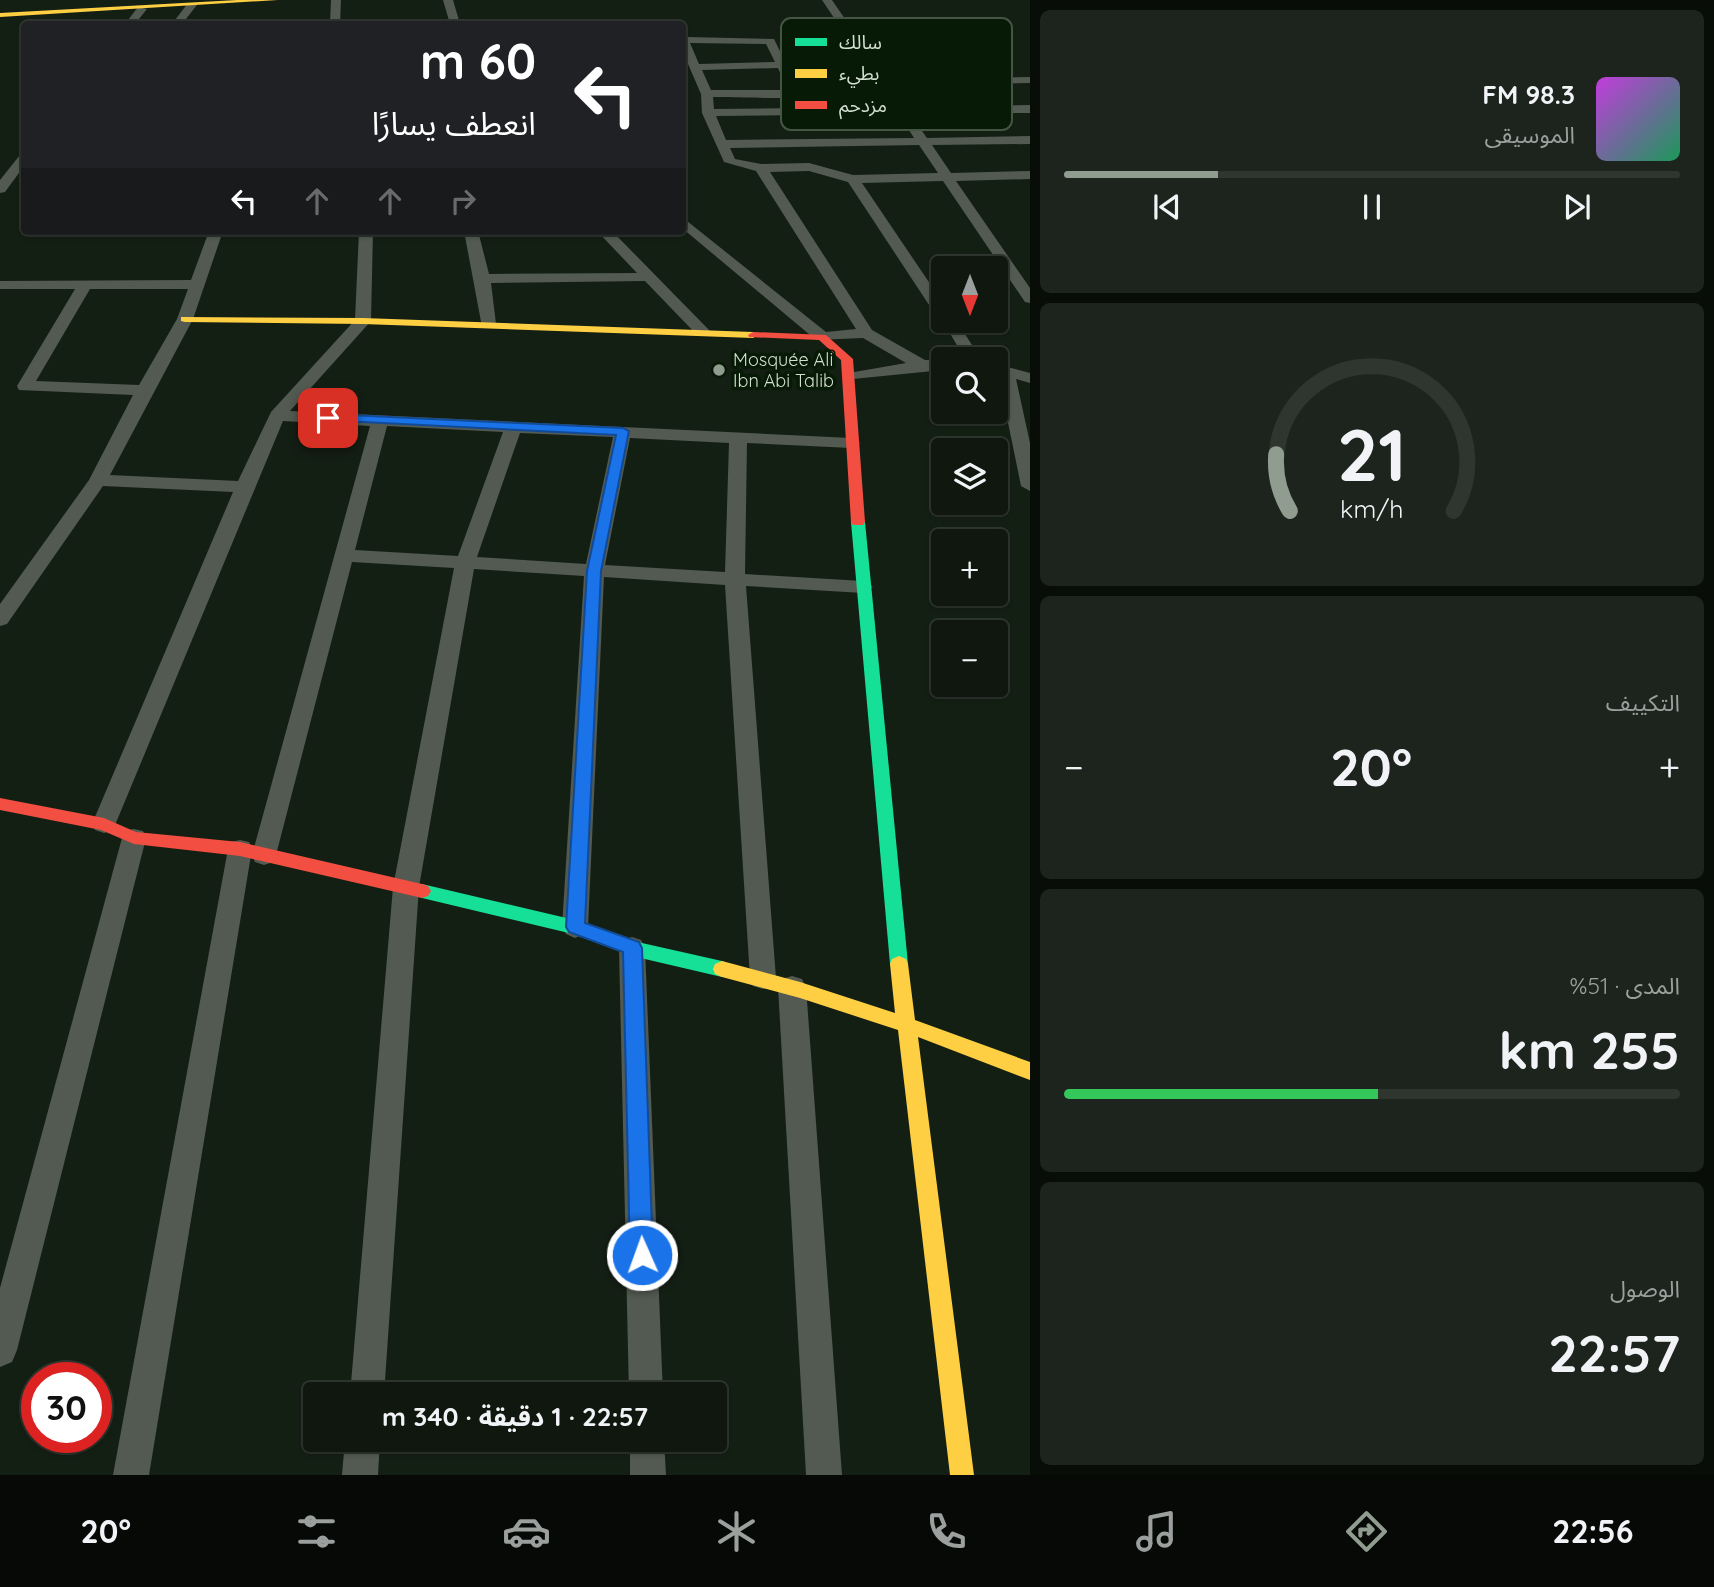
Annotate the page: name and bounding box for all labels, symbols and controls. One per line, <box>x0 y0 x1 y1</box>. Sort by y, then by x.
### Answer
legend <box>781 18 1012 130</box>
text: 60 m <box>420 30 536 91</box>
text: سالك <box>839 30 882 54</box>
icon: left <box>560 49 651 140</box>
text: بطيء <box>839 61 879 88</box>
text: 98.3 FM <box>1482 78 1575 111</box>
text: مزدحم <box>839 93 887 120</box>
text: انعطف يسارًا <box>372 103 536 143</box>
text: الموسيقى <box>1484 120 1575 149</box>
icon: left <box>225 182 263 220</box>
icon: ahead <box>298 182 336 220</box>
icon: ahead <box>371 182 409 220</box>
icon: right <box>444 182 482 220</box>
icon: previous <box>1148 188 1186 226</box>
icon: pause <box>1353 188 1391 226</box>
icon: next <box>1558 188 1596 226</box>
north arrow <box>931 256 1008 332</box>
map controls <box>931 256 1008 697</box>
button: search <box>931 347 1008 424</box>
place label: Mosquée Ali Ibn Abi Talib <box>733 348 834 392</box>
marker: Mosquée Ali Ibn Abi Talib <box>711 362 727 378</box>
pin <box>298 388 358 448</box>
icon: arrive <box>309 399 347 437</box>
text: 21 <box>1337 408 1407 499</box>
button: layers <box>931 438 1008 515</box>
text: km/h <box>1340 492 1404 523</box>
button: + <box>931 529 1008 606</box>
button: − <box>931 620 1008 697</box>
text: التكييف <box>1606 688 1680 717</box>
text: 20° <box>1330 734 1412 799</box>
text: − <box>1064 743 1084 791</box>
text: + <box>1659 743 1680 791</box>
text: المدى · 51% <box>1570 971 1680 1000</box>
text: 255 km <box>1498 1017 1680 1082</box>
position arrow <box>605 1218 679 1292</box>
text: الوصول <box>1610 1274 1680 1303</box>
text: 22:57 <box>1548 1320 1680 1385</box>
speed limit sign: 30 <box>21 1362 112 1453</box>
text: 22:57 · 1 دقيقة · 340 m <box>382 1400 648 1433</box>
icon: filters <box>292 1507 341 1556</box>
icon: car <box>502 1507 551 1556</box>
icon: climate <box>712 1507 761 1556</box>
icon: phone <box>922 1507 971 1556</box>
icon: music <box>1132 1507 1181 1556</box>
icon: directions <box>1342 1507 1391 1556</box>
text: 20° <box>81 1511 131 1551</box>
text: 22:56 <box>1552 1511 1633 1551</box>

